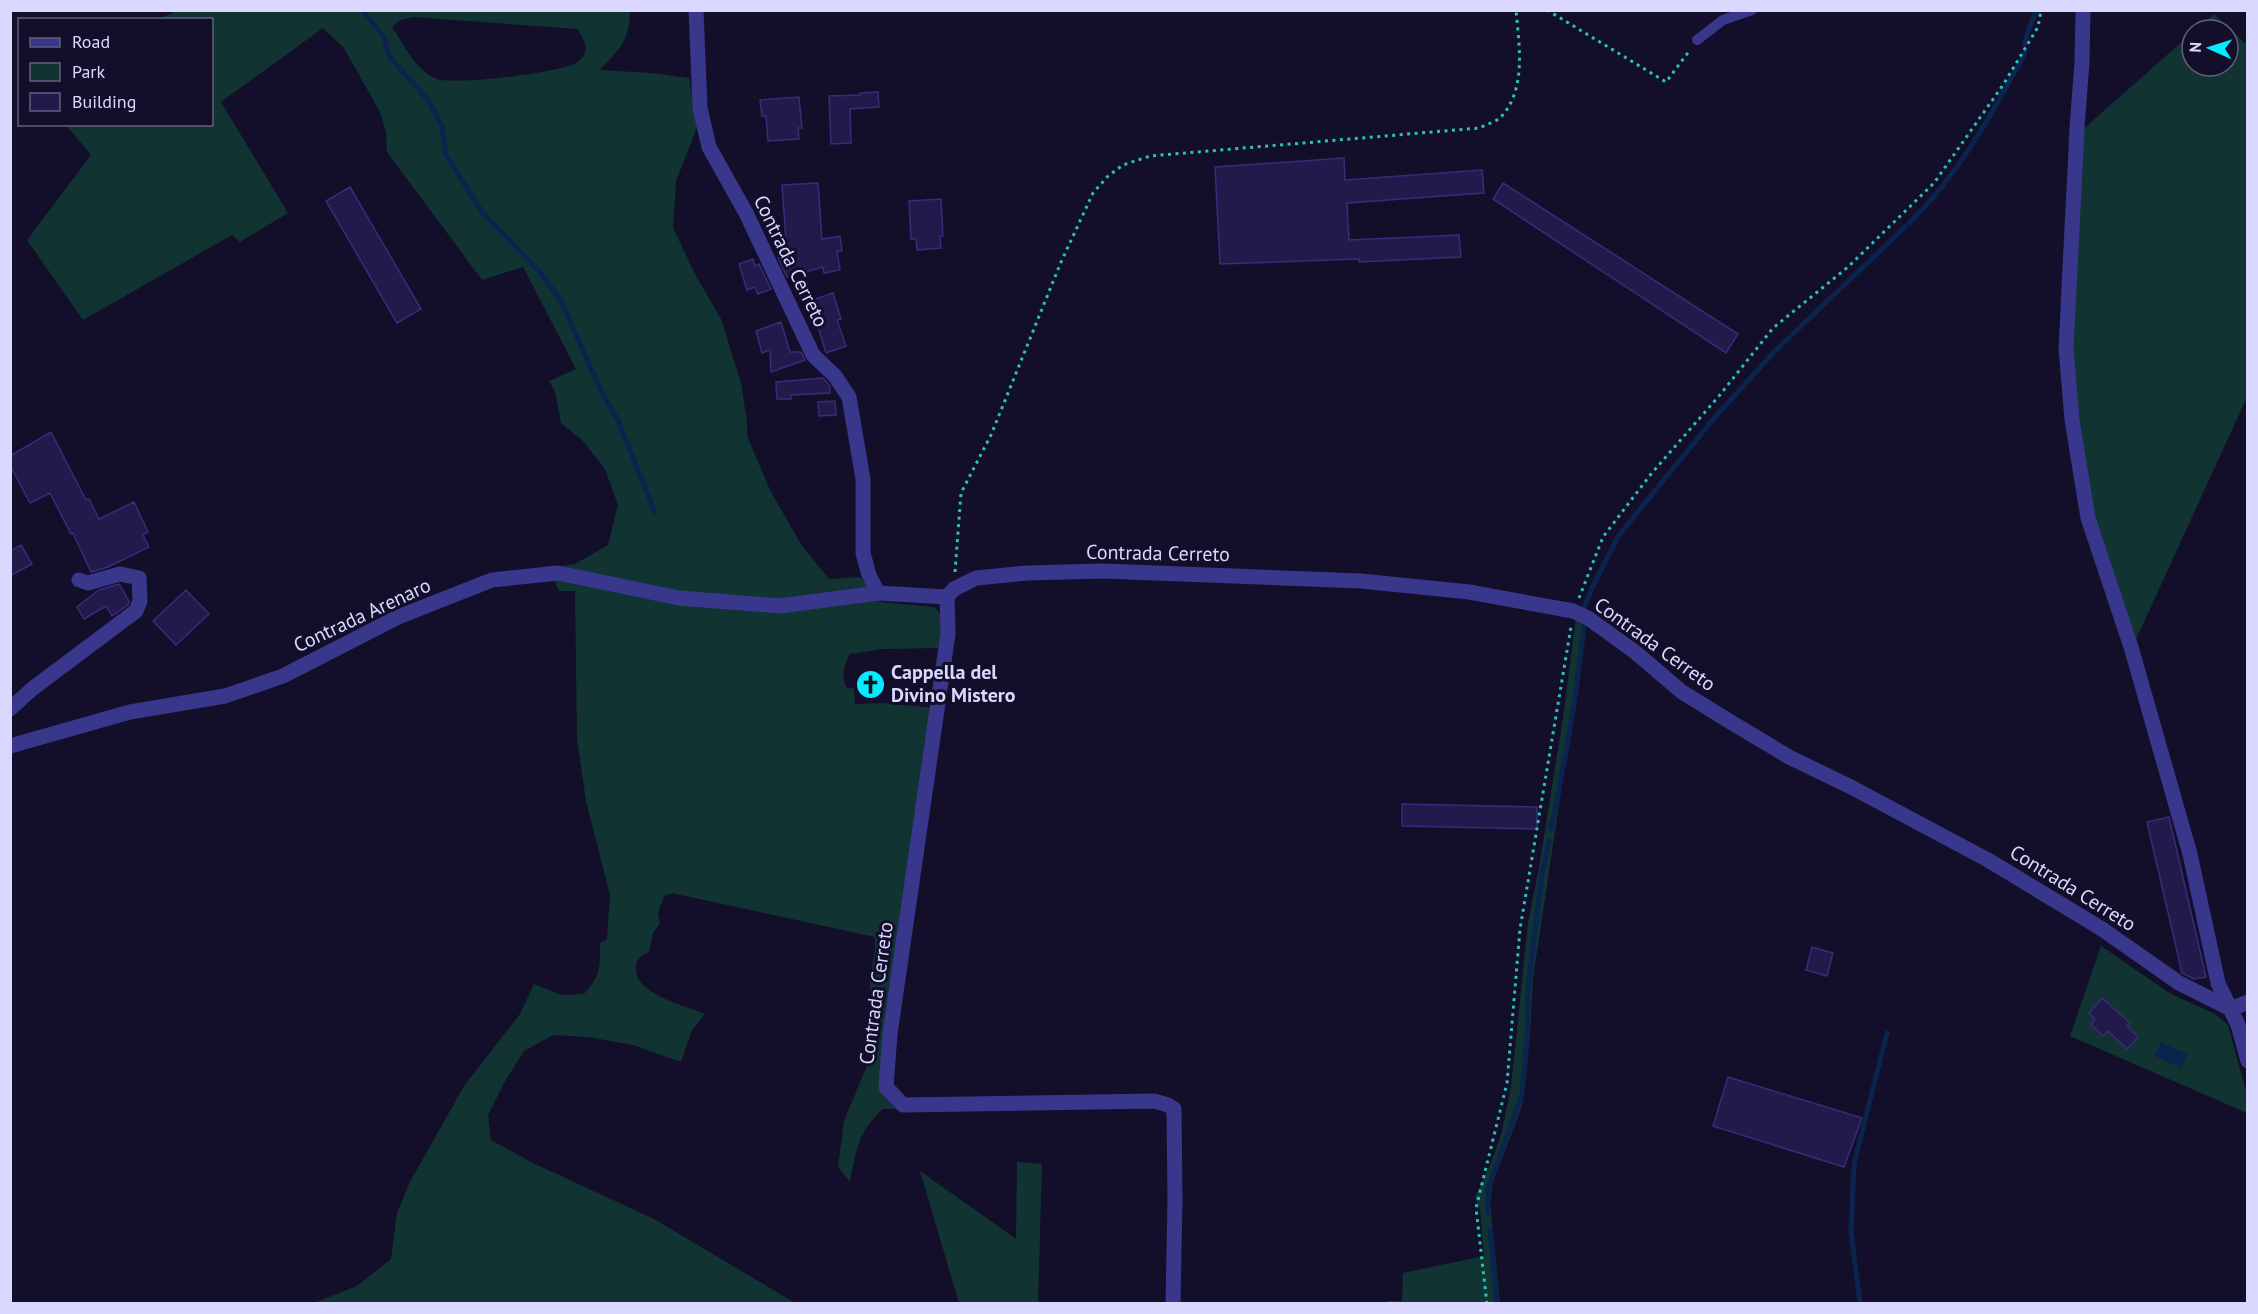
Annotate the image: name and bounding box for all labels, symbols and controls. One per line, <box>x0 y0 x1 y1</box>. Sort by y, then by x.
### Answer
legend <box>18 18 213 126</box>
north arrow <box>2180 18 2240 78</box>
text: Road <box>72 30 110 53</box>
text: N <box>2185 41 2205 53</box>
text: Park <box>72 60 105 83</box>
text: Building <box>72 90 136 113</box>
street label: Contrada Cerreto <box>748 191 834 331</box>
street label: Contrada Cerreto <box>1086 539 1230 567</box>
street label: Contrada Arenaro <box>289 572 435 658</box>
street label: Contrada Cerreto <box>1589 591 1721 697</box>
place label: Cappella del Divino Mistero <box>891 659 1016 708</box>
church icon: Cappella del Divino Mistero <box>854 668 886 700</box>
street label: Contrada Cerreto <box>2005 839 2141 937</box>
street label: Contrada Cerreto <box>853 920 899 1066</box>

